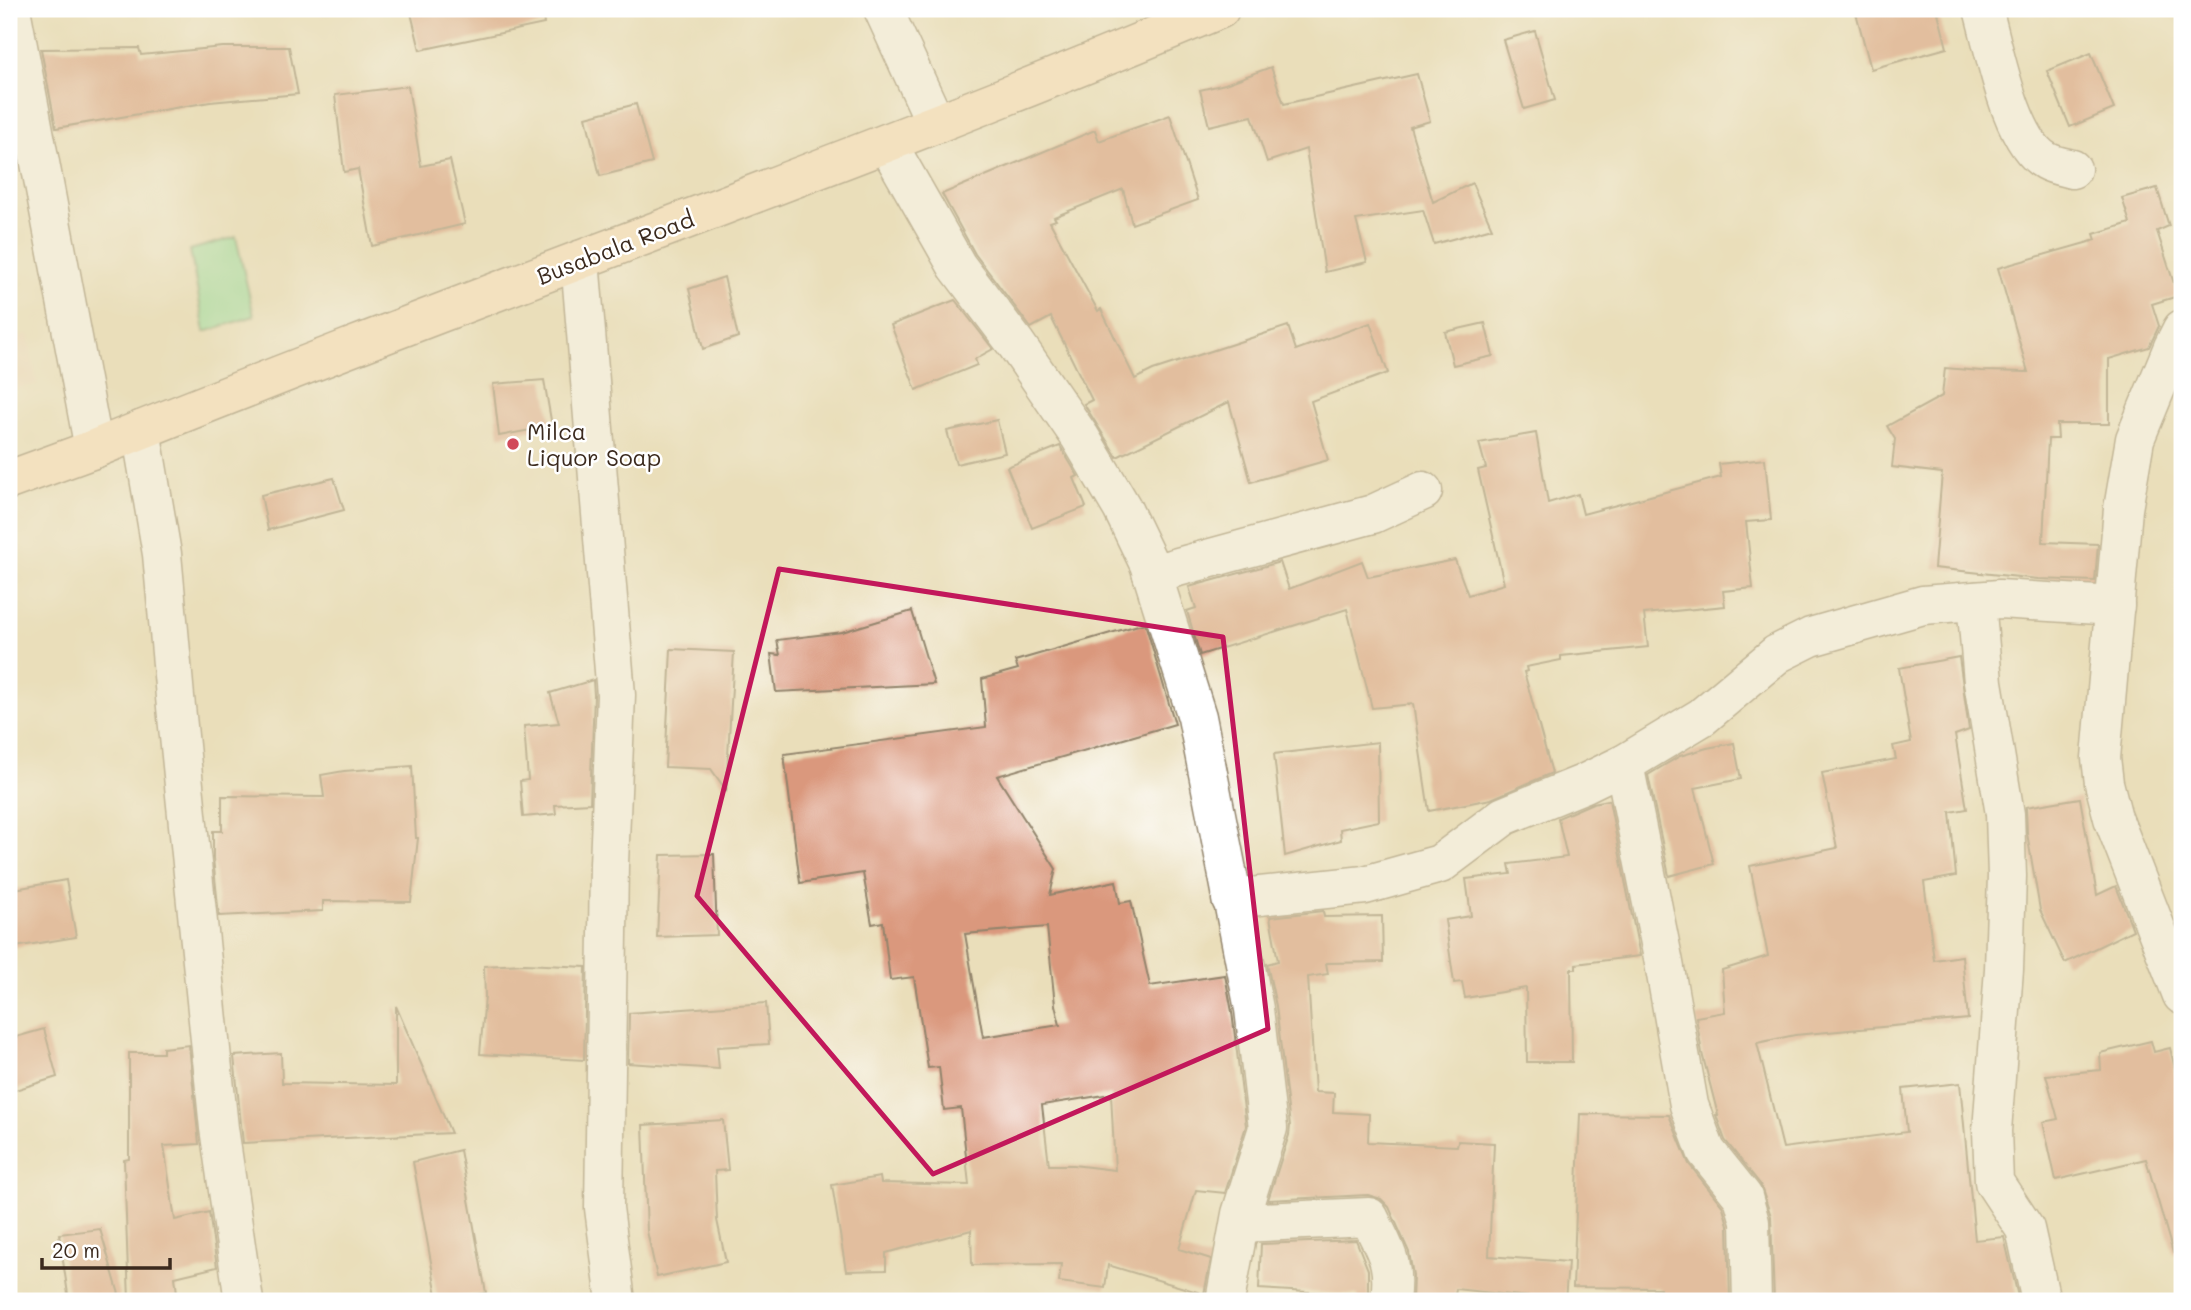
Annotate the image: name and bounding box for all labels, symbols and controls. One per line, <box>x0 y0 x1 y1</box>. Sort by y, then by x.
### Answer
street label: Busabala Road <box>532 203 698 291</box>
place label: Milca Liquor Soap <box>527 416 661 472</box>
marker: Milca Liquor Soap <box>505 436 521 452</box>
scale bar <box>42 1226 170 1270</box>
text: 20 m <box>52 1236 100 1263</box>

